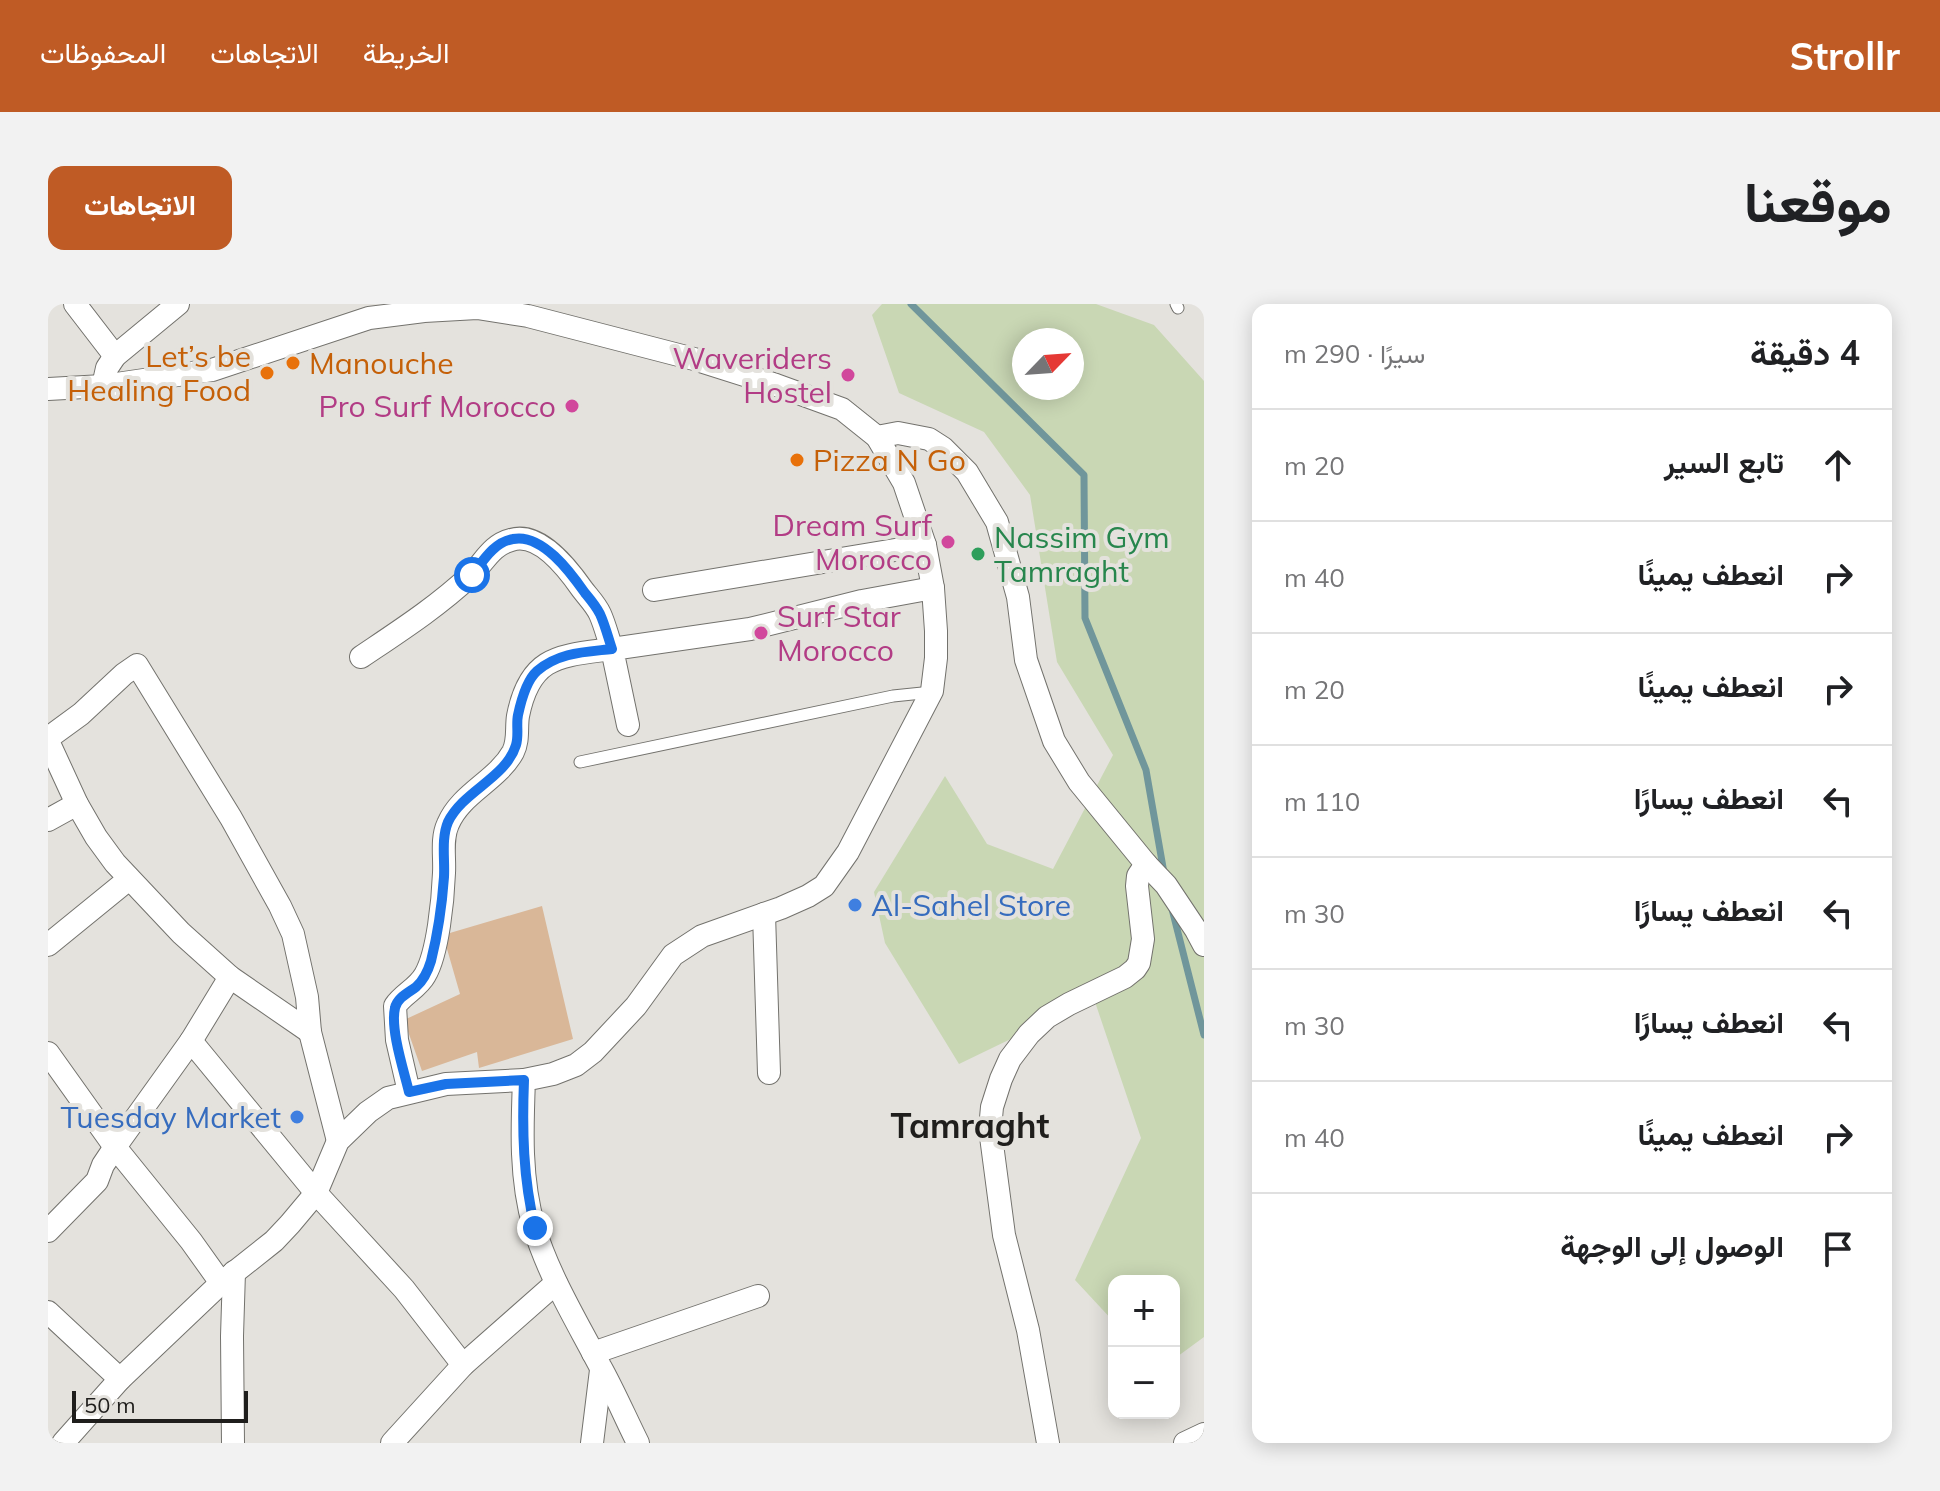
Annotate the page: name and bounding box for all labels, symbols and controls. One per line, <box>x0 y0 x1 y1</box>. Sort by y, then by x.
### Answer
text: Strollr <box>1789 32 1900 80</box>
text: المحفوظات <box>40 35 166 70</box>
text: الاتجاهات <box>210 35 319 70</box>
text: الخريطة <box>363 35 449 70</box>
button: الاتجاهات <box>48 166 232 250</box>
text: موقعنا <box>1744 166 1892 236</box>
north arrow <box>1012 328 1084 400</box>
text: 4 دقيقة <box>1750 331 1860 374</box>
place label: Let’s be Healing Food <box>67 337 251 409</box>
text: سيرًا · 290 m <box>1284 337 1425 370</box>
place label: Waveriders Hostel <box>673 339 832 411</box>
place label: Manouche <box>309 344 454 382</box>
marker: Manouche <box>284 354 302 372</box>
marker: Let’s be Healing Food <box>258 364 276 382</box>
marker: Waveriders Hostel <box>839 366 857 384</box>
place label: Pro Surf Morocco <box>319 387 556 425</box>
marker: Pro Surf Morocco <box>563 397 581 415</box>
place label: Pizza N Go <box>813 441 966 479</box>
text: تابع السير <box>1664 443 1784 481</box>
icon: ahead <box>1816 443 1860 487</box>
text: 20 m <box>1284 449 1345 482</box>
marker: Pizza N Go <box>788 451 806 469</box>
place label: Dream Surf Morocco <box>773 506 933 578</box>
place label: Nassim Gym Tamraght <box>994 518 1170 590</box>
marker: Dream Surf Morocco <box>939 533 957 551</box>
marker: Nassim Gym Tamraght <box>969 545 987 563</box>
text: انعطف يمينًا <box>1638 555 1784 593</box>
icon: right <box>1816 555 1860 599</box>
route start <box>454 557 490 593</box>
text: 40 m <box>1284 561 1345 594</box>
place label: Surf Star Morocco <box>777 597 901 669</box>
marker: Surf Star Morocco <box>752 624 770 642</box>
text: انعطف يمينًا <box>1638 667 1784 705</box>
icon: right <box>1816 667 1860 711</box>
text: 20 m <box>1284 673 1345 706</box>
text: انعطف يسارًا <box>1634 779 1784 817</box>
icon: left <box>1816 779 1860 823</box>
text: 110 m <box>1284 785 1360 818</box>
place label: Al-Sahel Store <box>871 886 1071 924</box>
text: انعطف يسارًا <box>1634 891 1784 929</box>
icon: left <box>1816 891 1860 935</box>
marker: Al-Sahel Store <box>846 896 864 914</box>
text: 30 m <box>1284 897 1345 930</box>
text: انعطف يسارًا <box>1634 1003 1784 1041</box>
icon: left <box>1816 1003 1860 1047</box>
text: 30 m <box>1284 1009 1345 1042</box>
place label: Tuesday Market <box>60 1098 281 1136</box>
district label: Tamraght <box>891 1104 1050 1147</box>
marker: Tuesday Market <box>288 1108 306 1126</box>
text: انعطف يمينًا <box>1638 1115 1784 1153</box>
icon: right <box>1816 1115 1860 1159</box>
text: 40 m <box>1284 1121 1345 1154</box>
route end <box>517 1210 553 1246</box>
text: الوصول إلى الوجهة <box>1560 1227 1784 1265</box>
icon: arrive <box>1816 1227 1860 1271</box>
map controls <box>1108 1275 1180 1419</box>
button: + <box>1108 1275 1180 1347</box>
button: − <box>1108 1347 1180 1419</box>
scale bar <box>72 1387 248 1423</box>
text: 50 m <box>84 1391 135 1419</box>

